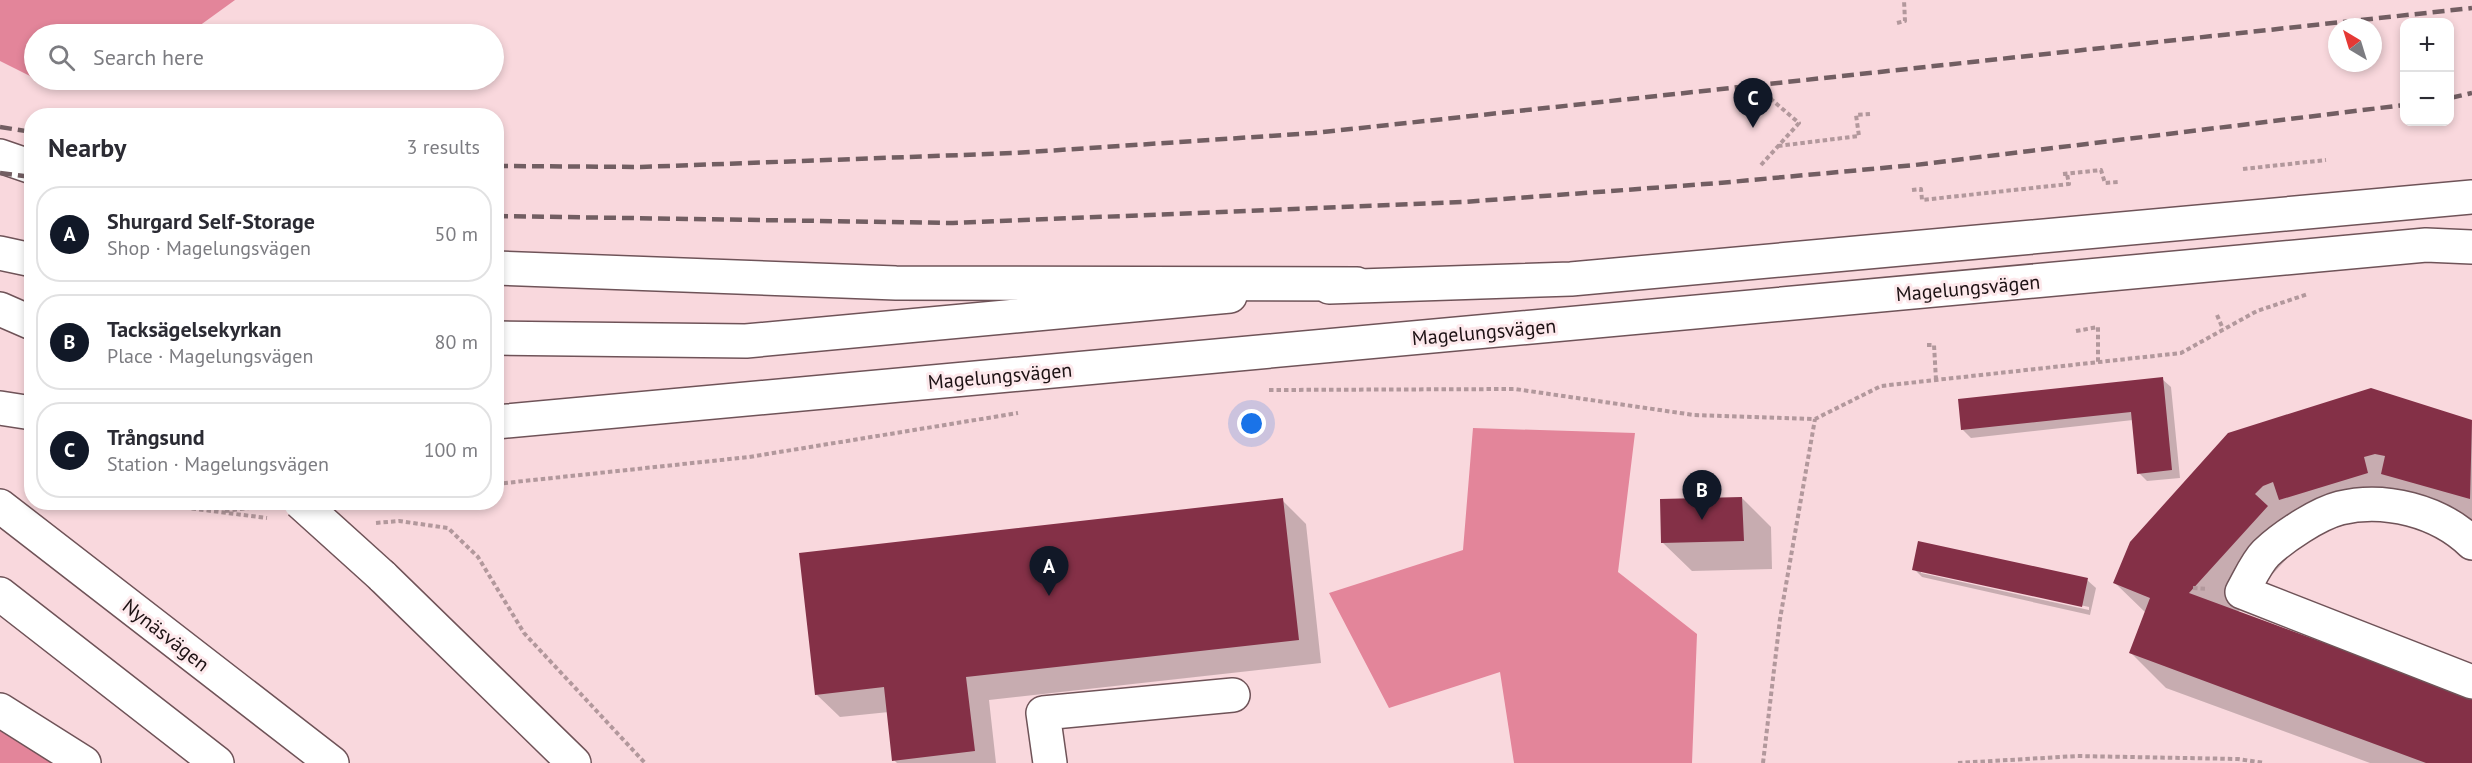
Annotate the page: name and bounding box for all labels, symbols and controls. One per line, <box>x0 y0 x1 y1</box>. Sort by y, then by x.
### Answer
north arrow <box>2328 18 2382 72</box>
map controls <box>2400 18 2454 126</box>
button: + <box>2400 18 2454 72</box>
search box <box>24 24 504 90</box>
icon: search <box>45 41 78 74</box>
text: Search here <box>93 43 204 71</box>
button: − <box>2400 72 2454 126</box>
pin: C <box>1734 78 1772 128</box>
text: Nearby <box>48 131 126 164</box>
text: 3 results <box>407 134 480 160</box>
text: Shurgard Self-Storage <box>107 207 315 235</box>
text: A <box>63 221 76 247</box>
text: 50 m <box>435 221 478 247</box>
text: Shop · Magelungsvägen <box>107 235 311 261</box>
street label: Magelungsvägen <box>1895 269 2041 307</box>
street label: Magelungsvägen <box>1411 313 1557 351</box>
text: Tacksägelsekyrkan <box>107 315 282 343</box>
text: B <box>64 329 75 355</box>
text: 80 m <box>435 329 478 355</box>
text: Place · Magelungsvägen <box>107 343 313 369</box>
street label: Magelungsvägen <box>927 357 1073 395</box>
your location <box>1237 409 1266 438</box>
text: Trångsund <box>107 423 205 451</box>
text: C <box>64 437 75 463</box>
text: 100 m <box>424 437 478 463</box>
text: Station · Magelungsvägen <box>107 451 329 477</box>
pin: B <box>1682 470 1722 520</box>
pin: A <box>1030 546 1068 596</box>
street label: Nynäsvägen <box>117 593 215 677</box>

